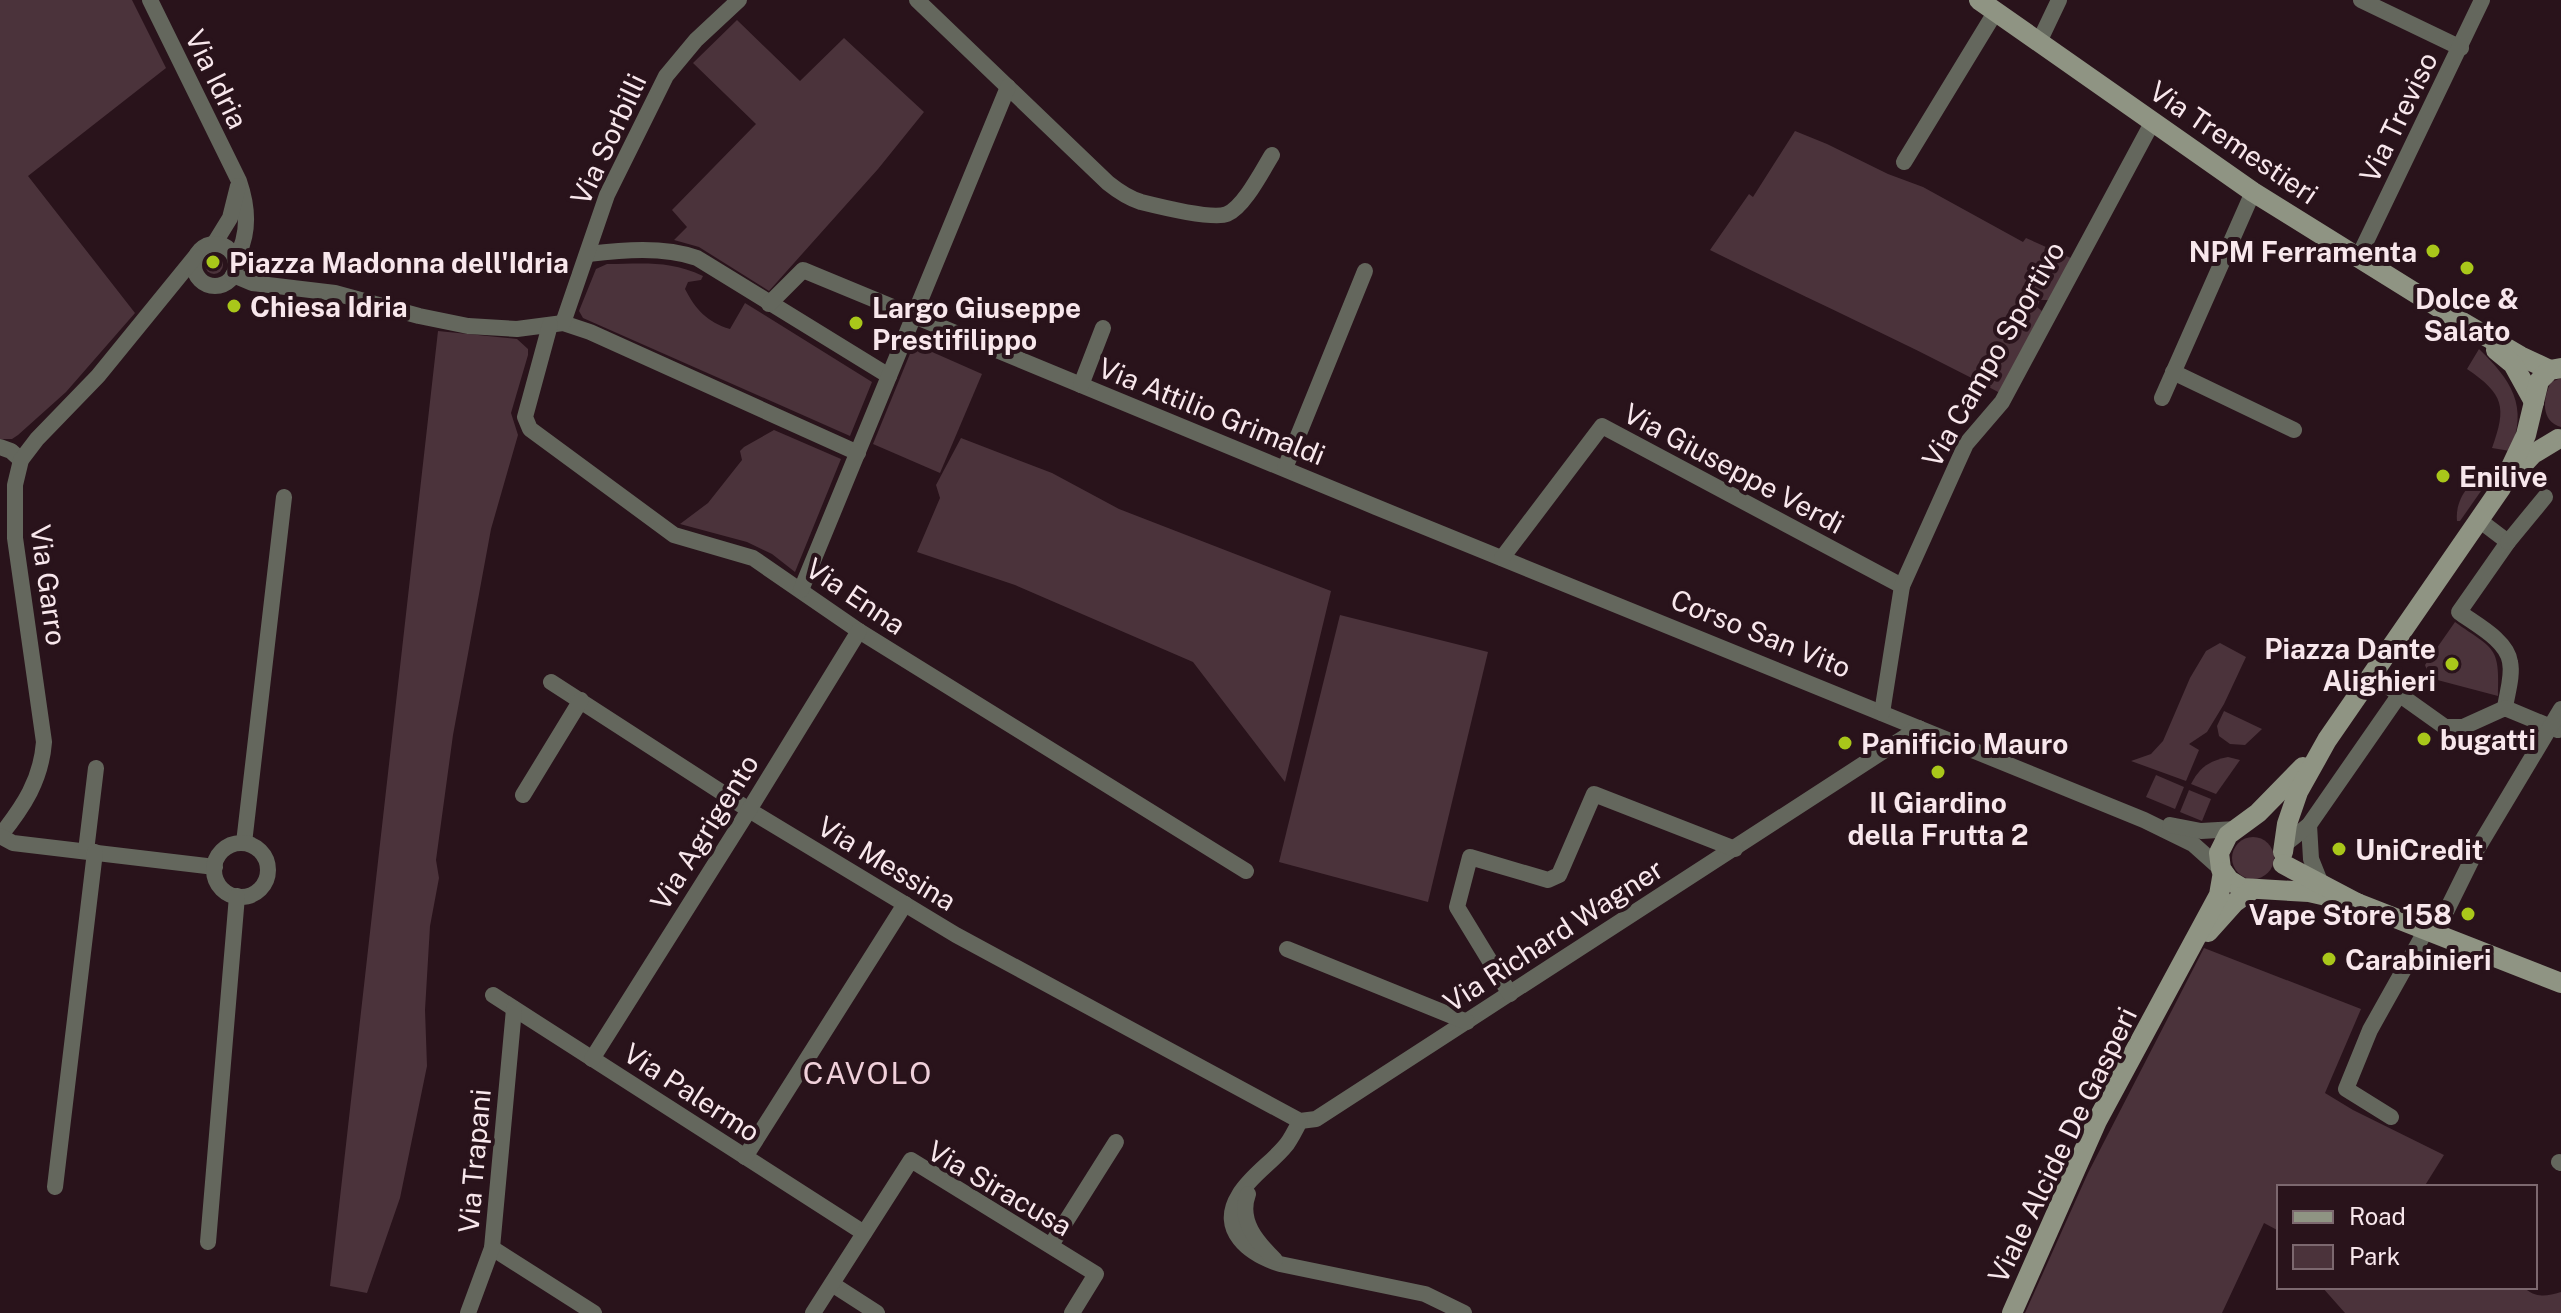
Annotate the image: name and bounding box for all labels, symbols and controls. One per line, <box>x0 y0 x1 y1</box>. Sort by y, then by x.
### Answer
street label: Via Idria <box>179 24 255 134</box>
street label: Via Treviso <box>2352 46 2444 188</box>
street label: Via Sorbilli <box>563 68 653 210</box>
street label: Via Tremestieri <box>2144 74 2324 210</box>
street label: Via Campo Sportivo <box>1915 235 2071 473</box>
place label: NPM Ferramenta <box>2189 235 2417 268</box>
marker: NPM Ferramenta <box>2424 242 2442 260</box>
place label: Piazza Madonna dell'Idria <box>229 246 569 279</box>
marker: Piazza Madonna dell'Idria <box>204 253 222 271</box>
marker: Dolce & Salato <box>2458 259 2476 277</box>
place label: Dolce & Salato <box>2415 282 2519 347</box>
place label: Chiesa Idria <box>250 290 408 323</box>
place label: Largo Giuseppe Prestifilippo <box>872 291 1081 356</box>
marker: Chiesa Idria <box>225 297 243 315</box>
marker: Largo Giuseppe Prestifilippo <box>847 314 865 332</box>
street label: Via Attilio Grimaldi <box>1094 350 1330 472</box>
street label: Via Giuseppe Verdi <box>1618 396 1850 540</box>
place label: Enilive <box>2459 460 2548 493</box>
marker: Enilive <box>2434 467 2452 485</box>
street label: Via Garro <box>24 523 74 647</box>
street label: Via Enna <box>800 551 912 641</box>
street label: Corso San Vito <box>1666 582 1856 684</box>
place label: Piazza Dante Alighieri <box>2264 632 2436 697</box>
marker: Piazza Dante Alighieri <box>2443 655 2461 673</box>
place label: bugatti <box>2440 723 2536 756</box>
place label: Panificio Mauro <box>1861 727 2068 760</box>
marker: bugatti <box>2415 730 2433 748</box>
marker: Panificio Mauro <box>1836 734 1854 752</box>
street label: Via Agrigento <box>643 748 765 916</box>
marker: Il Giardino della Frutta 2 <box>1929 763 1947 781</box>
place label: Il Giardino della Frutta 2 <box>1848 786 2028 851</box>
street label: Via Messina <box>812 809 962 917</box>
place label: UniCredit <box>2355 833 2483 866</box>
marker: UniCredit <box>2330 840 2348 858</box>
street label: Via Richard Wagner <box>1437 852 1669 1018</box>
place label: Vape Store 158 <box>2249 898 2452 931</box>
marker: Vape Store 158 <box>2459 905 2477 923</box>
place label: Carabinieri <box>2345 943 2492 976</box>
marker: Carabinieri <box>2320 950 2338 968</box>
street label: Viale Alcide De Gasperi <box>1981 1002 2143 1288</box>
street label: Via Palermo <box>618 1036 766 1148</box>
district label: CAVOLO <box>803 1055 933 1091</box>
street label: Via Trapani <box>451 1087 497 1235</box>
street label: Via Siracusa <box>922 1133 1078 1243</box>
legend <box>2277 1185 2537 1289</box>
text: Road <box>2349 1202 2406 1230</box>
text: Park <box>2349 1242 2400 1270</box>

